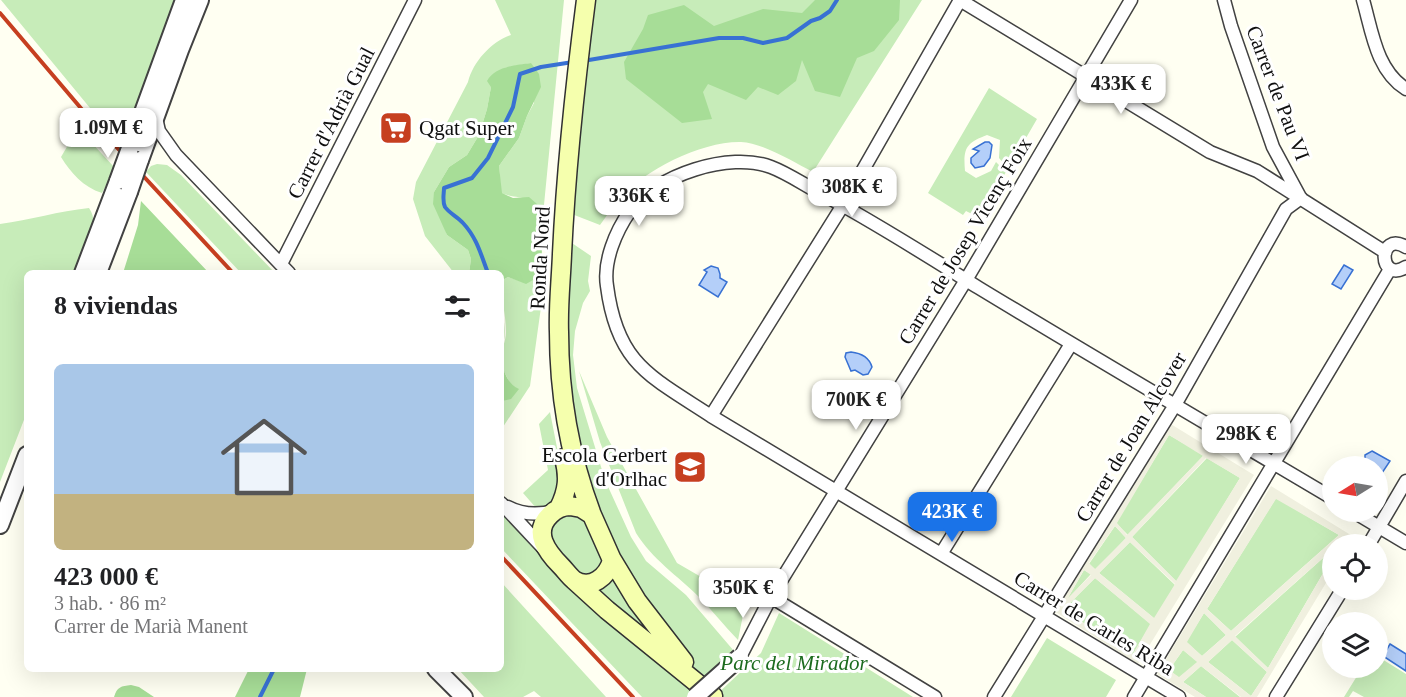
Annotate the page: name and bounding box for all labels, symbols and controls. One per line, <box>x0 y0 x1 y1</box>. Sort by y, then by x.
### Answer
street label: Carrer de Pau VI <box>1241 22 1315 164</box>
street label: Carrer d'Adrià Gual <box>282 43 380 203</box>
pin: 433K € <box>1072 64 1170 115</box>
text: 433K € <box>1091 72 1151 94</box>
pin: 1.09M € <box>53 108 163 159</box>
supermarket icon: Qgat Super <box>378 110 414 146</box>
text: 1.09M € <box>74 116 142 138</box>
place label: Qgat Super <box>419 116 514 140</box>
street label: Carrer de Josep Vicenç Foix <box>894 133 1037 349</box>
pin: 308K € <box>803 167 901 218</box>
text: 308K € <box>822 175 882 197</box>
pin: 336K € <box>590 176 688 227</box>
text: 336K € <box>609 184 669 206</box>
street label: Ronda Nord <box>525 205 555 310</box>
icon: filters <box>441 290 474 323</box>
text: 8 viviendas <box>54 291 178 320</box>
street label: Carrer de Joan Alcover <box>1071 348 1191 526</box>
pin: 700K € <box>807 380 905 431</box>
text: 700K € <box>826 388 886 410</box>
icon: home <box>210 403 318 511</box>
pin: 298K € <box>1197 414 1295 465</box>
text: 298K € <box>1216 422 1276 444</box>
place label: Escola Gerbert d'Orlhac <box>542 443 667 491</box>
school or university icon: Escola Gerbert d'Orlhac <box>672 449 708 485</box>
north arrow <box>1322 456 1388 522</box>
map controls <box>1322 456 1388 678</box>
pin: 423K € <box>903 492 1001 543</box>
text: 423K € <box>922 500 982 522</box>
button: locate <box>1322 534 1388 600</box>
text: 423 000 € <box>54 562 158 591</box>
street label: Carrer de Carles Riba <box>1010 566 1179 681</box>
pin: 350K € <box>694 568 792 619</box>
text: 350K € <box>713 576 773 598</box>
text: 3 hab. · 86 m² <box>54 592 166 614</box>
button: layers <box>1322 612 1388 678</box>
text: Carrer de Marià Manent <box>54 615 248 637</box>
park label: Parc del Mirador <box>719 651 869 675</box>

